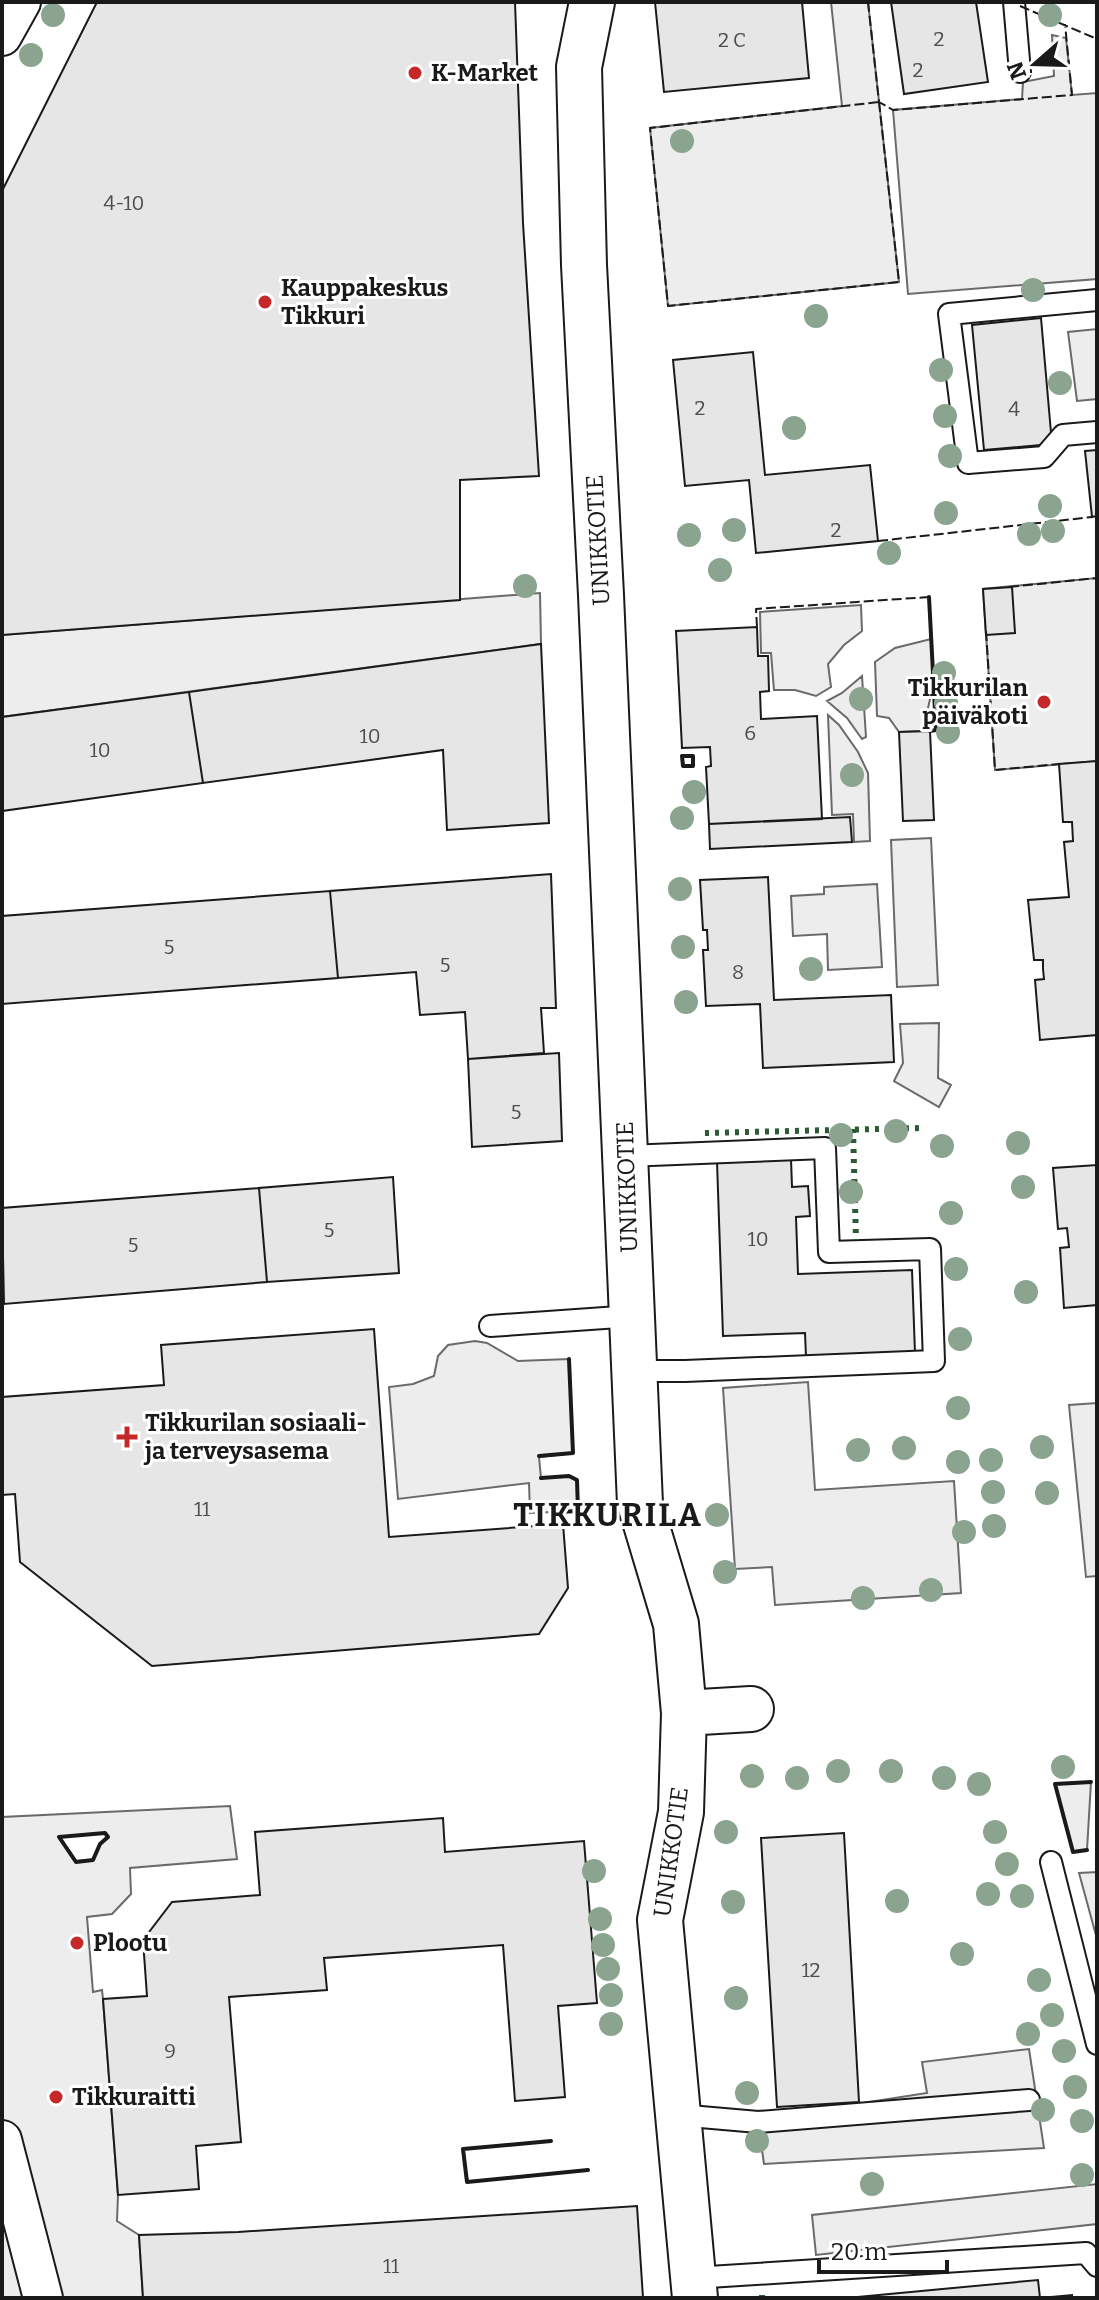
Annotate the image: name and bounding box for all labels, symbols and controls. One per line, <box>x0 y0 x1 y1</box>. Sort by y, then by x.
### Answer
north arrow <box>995 24 1075 104</box>
house number: 2 <box>934 27 944 51</box>
house number: 2 C <box>718 28 746 52</box>
house number: 2 <box>913 58 923 82</box>
text: N <box>1001 58 1032 83</box>
place label: K-Market <box>431 59 539 87</box>
marker: K-Market <box>406 64 424 82</box>
house number: 4-10 <box>104 191 144 215</box>
place label: Kauppakeskus Tikkuri <box>281 274 449 330</box>
marker: Kauppakeskus Tikkuri <box>256 293 274 311</box>
house number: 2 <box>695 396 705 420</box>
house number: 4 <box>1008 397 1020 421</box>
street label: UNIKKOTIE <box>581 474 615 606</box>
house number: 2 <box>831 518 841 542</box>
place label: Tikkurilan päiväkoti <box>908 674 1029 730</box>
marker: Tikkurilan päiväkoti <box>1035 693 1053 711</box>
house number: 6 <box>744 721 756 745</box>
house number: 10 <box>360 724 380 748</box>
house number: 10 <box>90 738 110 762</box>
house number: 5 <box>164 935 174 959</box>
house number: 5 <box>440 953 450 977</box>
house number: 8 <box>732 960 744 984</box>
house number: 5 <box>511 1100 521 1124</box>
street label: UNIKKOTIE <box>611 1121 643 1253</box>
house number: 5 <box>324 1218 334 1242</box>
house number: 10 <box>748 1227 768 1251</box>
house number: 5 <box>128 1233 138 1257</box>
place label: Tikkurilan sosiaali- ja terveysasema <box>143 1409 367 1465</box>
marker: Tikkurilan sosiaali- ja terveysasema <box>116 1426 138 1448</box>
district label: TIKKURILA <box>513 1496 703 1534</box>
house number: 11 <box>194 1497 210 1521</box>
street label: UNIKKOTIE <box>648 1785 694 1919</box>
place label: Plootu <box>93 1929 167 1957</box>
marker: Plootu <box>68 1934 86 1952</box>
house number: 12 <box>802 1958 821 1982</box>
house number: 9 <box>164 2039 176 2063</box>
place label: Tikkuraitti <box>72 2083 196 2111</box>
marker: Tikkuraitti <box>47 2088 65 2106</box>
scale bar <box>819 2224 947 2274</box>
text: 20 m <box>831 2238 887 2266</box>
house number: 11 <box>383 2254 399 2278</box>

